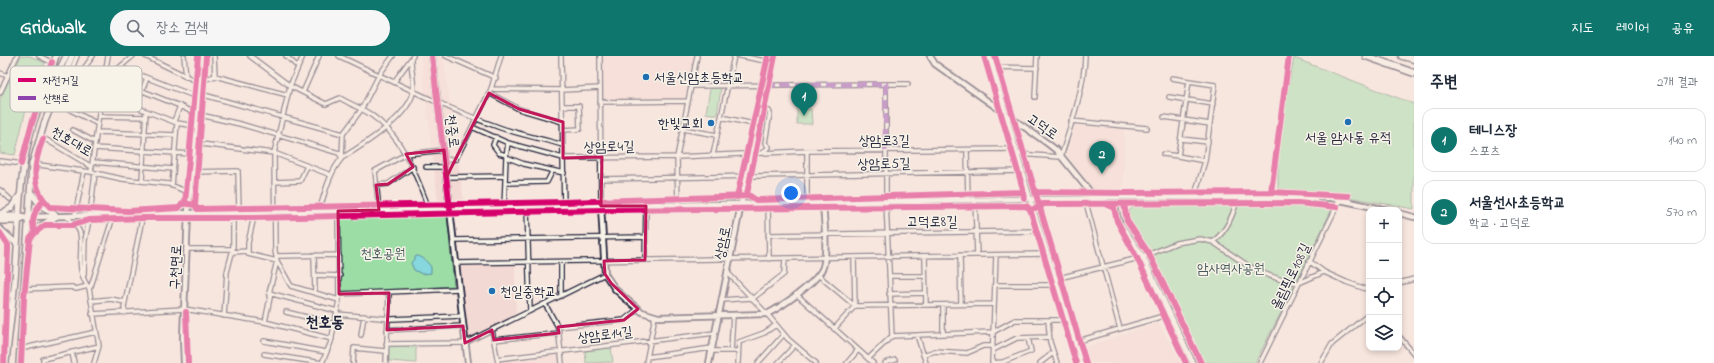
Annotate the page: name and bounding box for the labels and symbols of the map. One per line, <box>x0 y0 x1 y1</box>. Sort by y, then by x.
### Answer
legend <box>10 66 142 112</box>
place label: 서울신암초등학교 <box>654 68 744 89</box>
marker: 서울신암초등학교 <box>641 72 651 82</box>
text: 자전거길 <box>43 73 79 89</box>
pin: 1 <box>791 83 817 116</box>
text: 산책로 <box>43 91 70 107</box>
street label: 고덕로 <box>1022 109 1062 146</box>
street label: 천중로 <box>439 113 464 149</box>
place label: 한빛교회 <box>658 114 703 135</box>
marker: 서울 암사동 유적 <box>1343 117 1353 127</box>
marker: 한빛교회 <box>706 118 716 128</box>
street label: 천호대로 <box>46 122 96 163</box>
place label: 서울 암사동 유적 <box>1305 128 1391 149</box>
street label: 상암로3길 <box>859 131 910 152</box>
street label: 상암로4길 <box>583 137 635 158</box>
pin: 2 <box>1089 141 1115 174</box>
street label: 상암로5길 <box>857 154 911 175</box>
your location <box>781 183 801 203</box>
street label: 고덕로8길 <box>907 212 958 233</box>
street label: 상암로 <box>710 225 737 262</box>
street label: 올림픽로108길 <box>1266 239 1317 314</box>
street label: 구천면로 <box>165 244 188 290</box>
park label: 천호공원 <box>360 244 406 265</box>
park label: 암사역사공원 <box>1197 259 1265 280</box>
place label: 천일중학교 <box>500 282 556 303</box>
marker: 천일중학교 <box>487 286 497 296</box>
district label: 천호동 <box>306 311 344 335</box>
street label: 상암로14길 <box>576 322 635 349</box>

